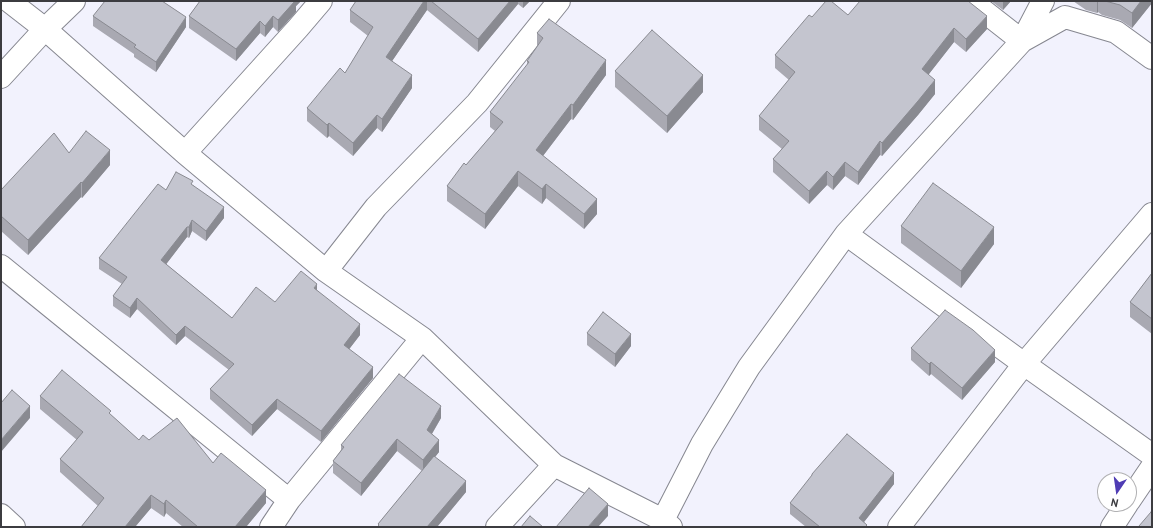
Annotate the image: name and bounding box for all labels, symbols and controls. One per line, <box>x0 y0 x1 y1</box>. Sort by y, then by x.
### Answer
north arrow <box>1097 472 1137 512</box>
text: N <box>1109 495 1120 510</box>

